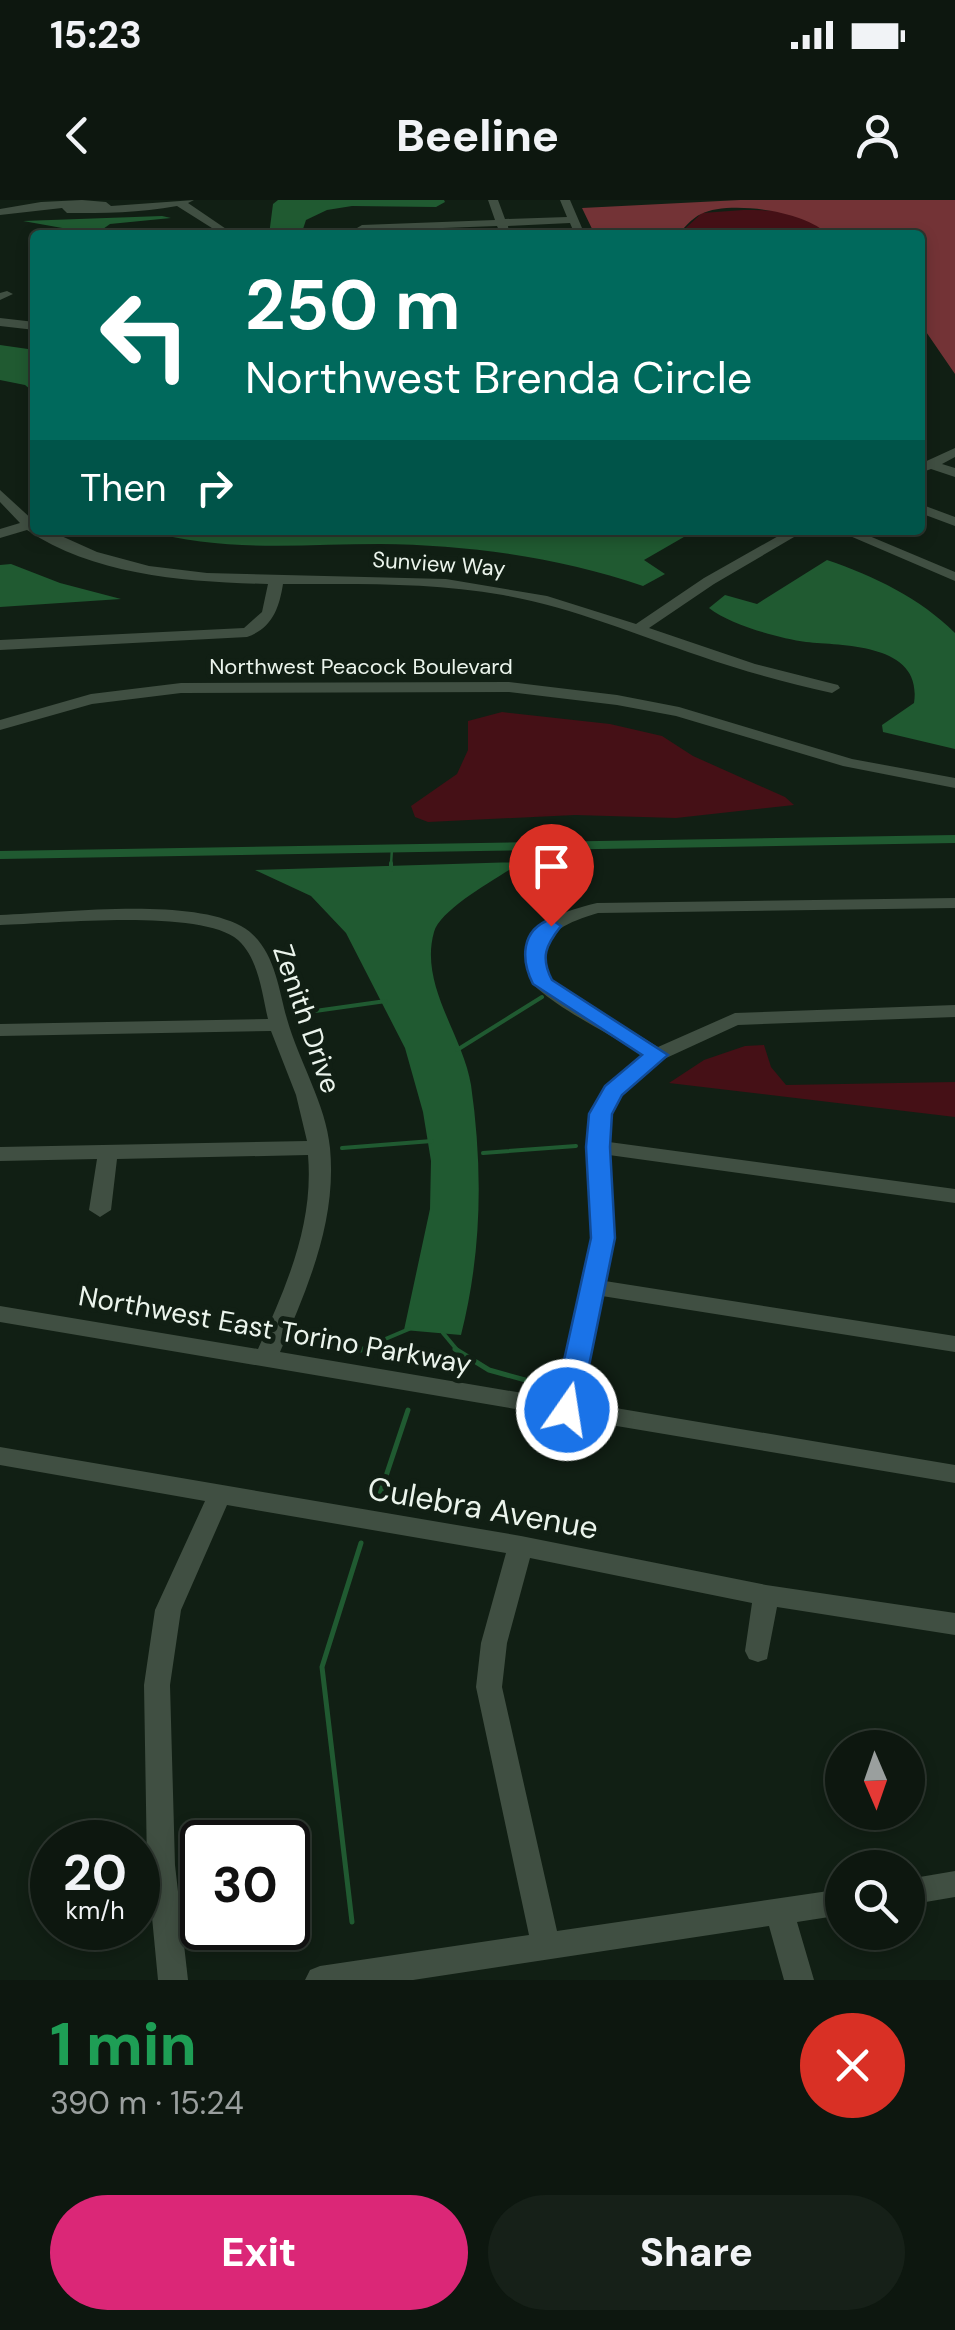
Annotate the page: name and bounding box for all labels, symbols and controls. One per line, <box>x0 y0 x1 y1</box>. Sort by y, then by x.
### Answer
text: 15:23 <box>50 10 142 60</box>
text: Beeline <box>396 106 559 165</box>
icon: back <box>50 108 105 163</box>
icon: person <box>850 108 905 163</box>
text: 250 m <box>245 260 461 351</box>
icon: left <box>80 270 210 400</box>
text: Northwest Brenda Circle <box>245 348 752 407</box>
icon: right <box>187 460 242 515</box>
text: Then <box>80 463 167 513</box>
street label: Sunview Way <box>371 545 507 583</box>
street label: Northwest Peacock Boulevard <box>209 652 513 681</box>
pin <box>509 824 594 927</box>
icon: arrive <box>524 839 579 894</box>
street label: Zenith Drive <box>264 940 350 1098</box>
street label: Northwest East Torino Parkway <box>76 1277 474 1383</box>
position arrow <box>515 1358 619 1462</box>
street label: Culebra Avenue <box>365 1467 601 1549</box>
north arrow <box>825 1730 925 1830</box>
map controls <box>825 1730 925 1950</box>
speed limit sign: 30 <box>180 1820 310 1950</box>
text: 20 <box>63 1840 127 1906</box>
button: search <box>825 1850 925 1950</box>
text: km/h <box>65 1894 125 1927</box>
text: 1 min <box>50 2005 197 2084</box>
button: close <box>800 2013 905 2118</box>
text: 390 m · 15:24 <box>50 2082 244 2124</box>
button: Exit <box>50 2195 468 2310</box>
button: Share <box>488 2195 905 2310</box>

